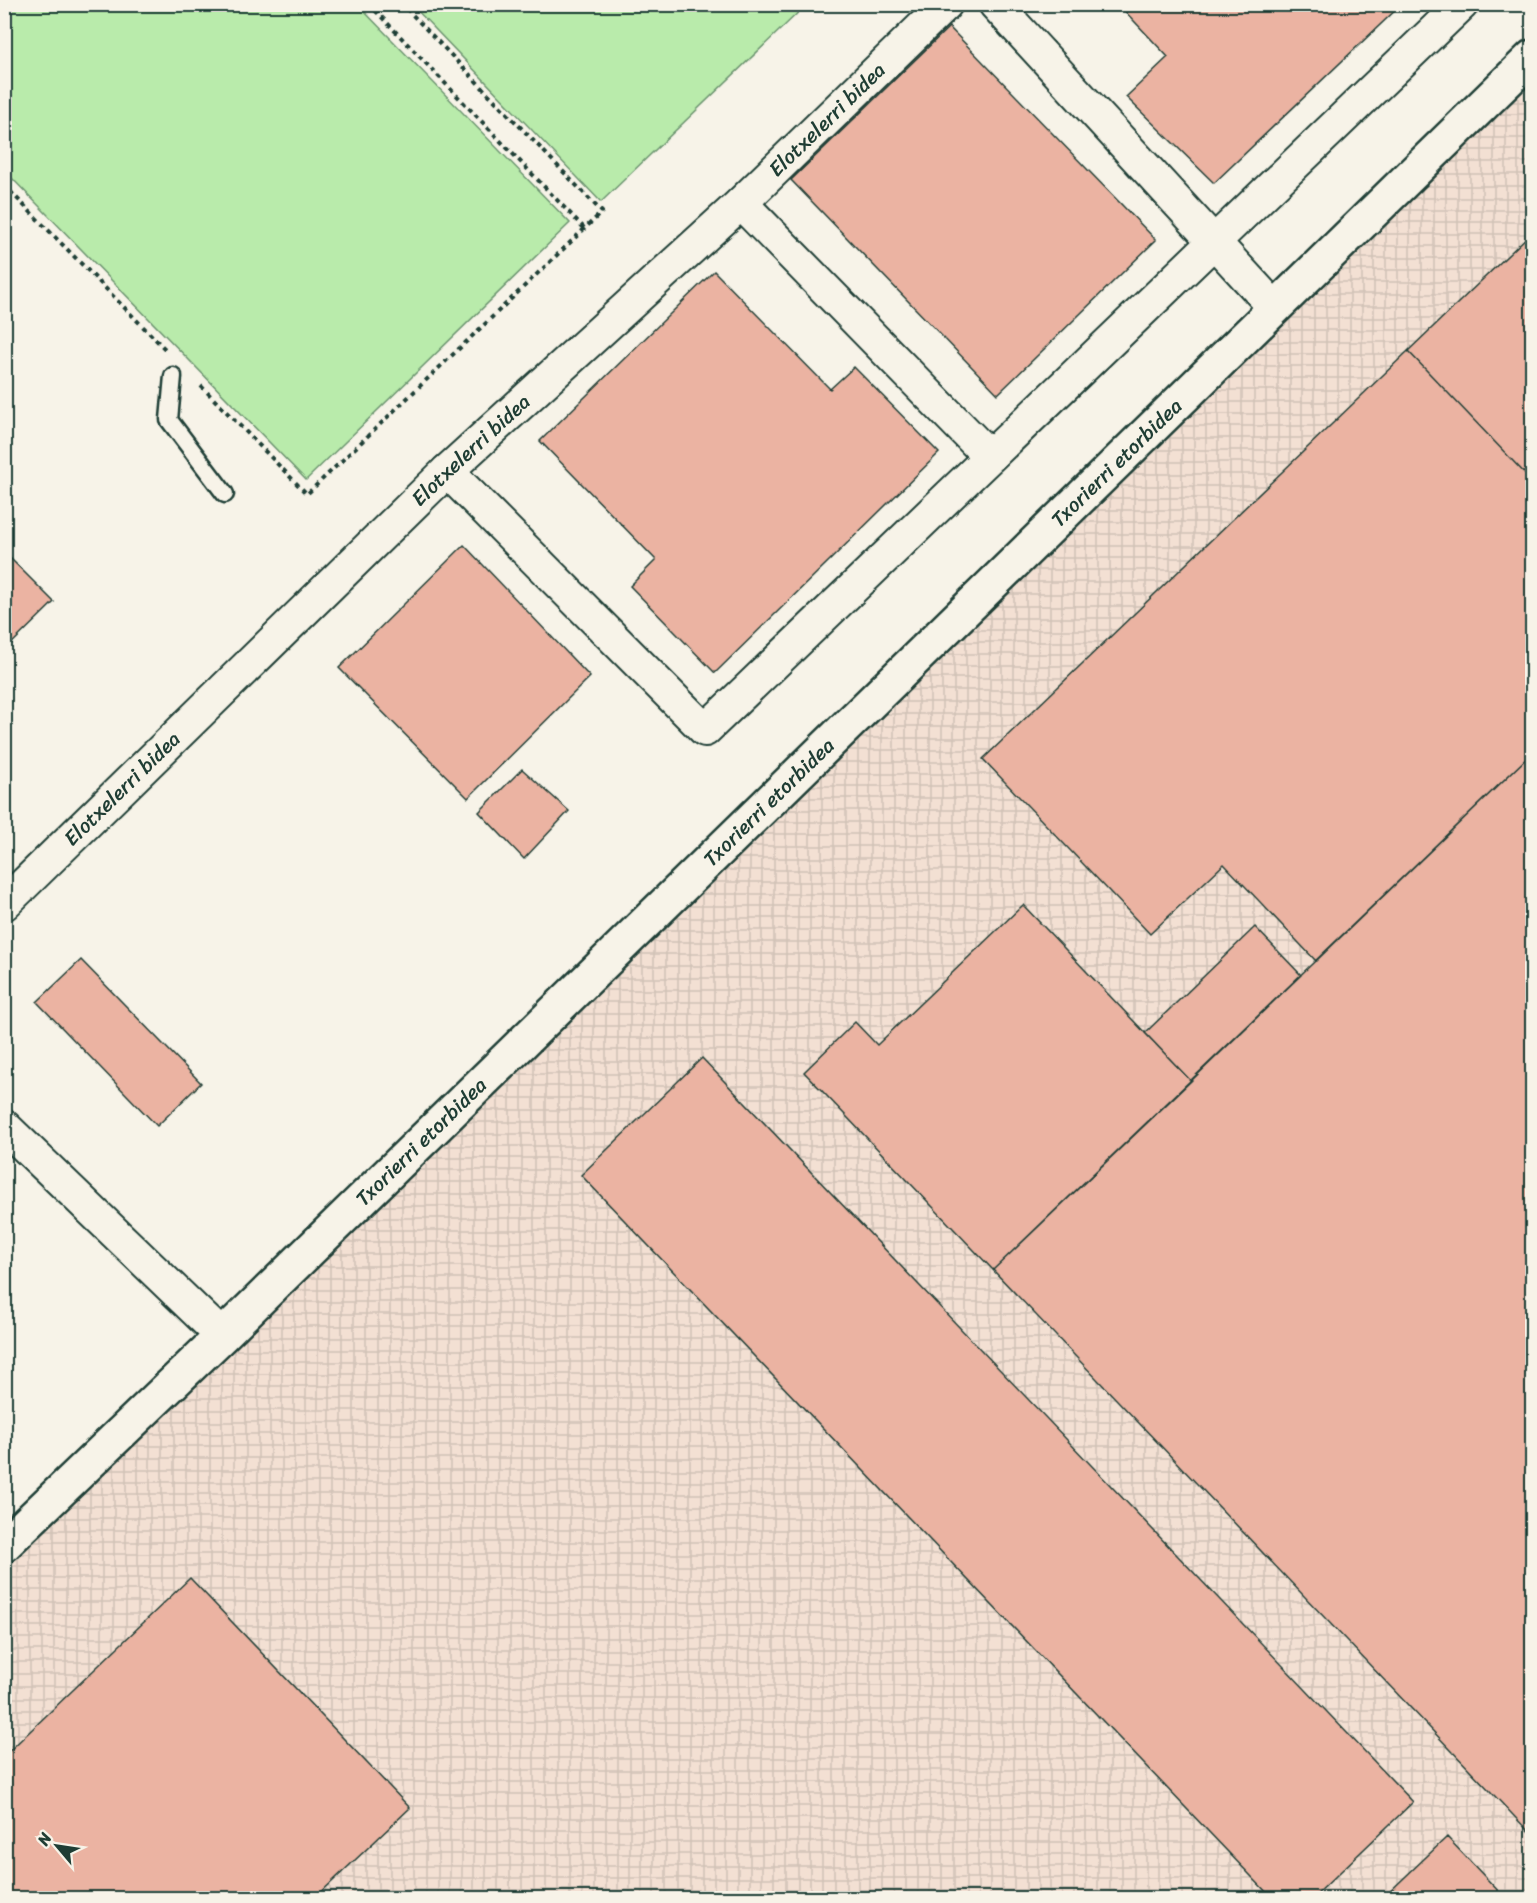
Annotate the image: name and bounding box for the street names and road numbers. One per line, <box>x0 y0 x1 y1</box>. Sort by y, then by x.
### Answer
street label: Elotxelerri bidea <box>759 52 895 186</box>
street label: Elotxelerri bidea <box>402 384 540 516</box>
street label: Txorierri etorbidea <box>1041 388 1192 537</box>
street label: Elotxelerri bidea <box>54 721 190 856</box>
street label: Txorierri etorbidea <box>693 728 844 876</box>
street label: Txorierri etorbidea <box>346 1067 496 1216</box>

